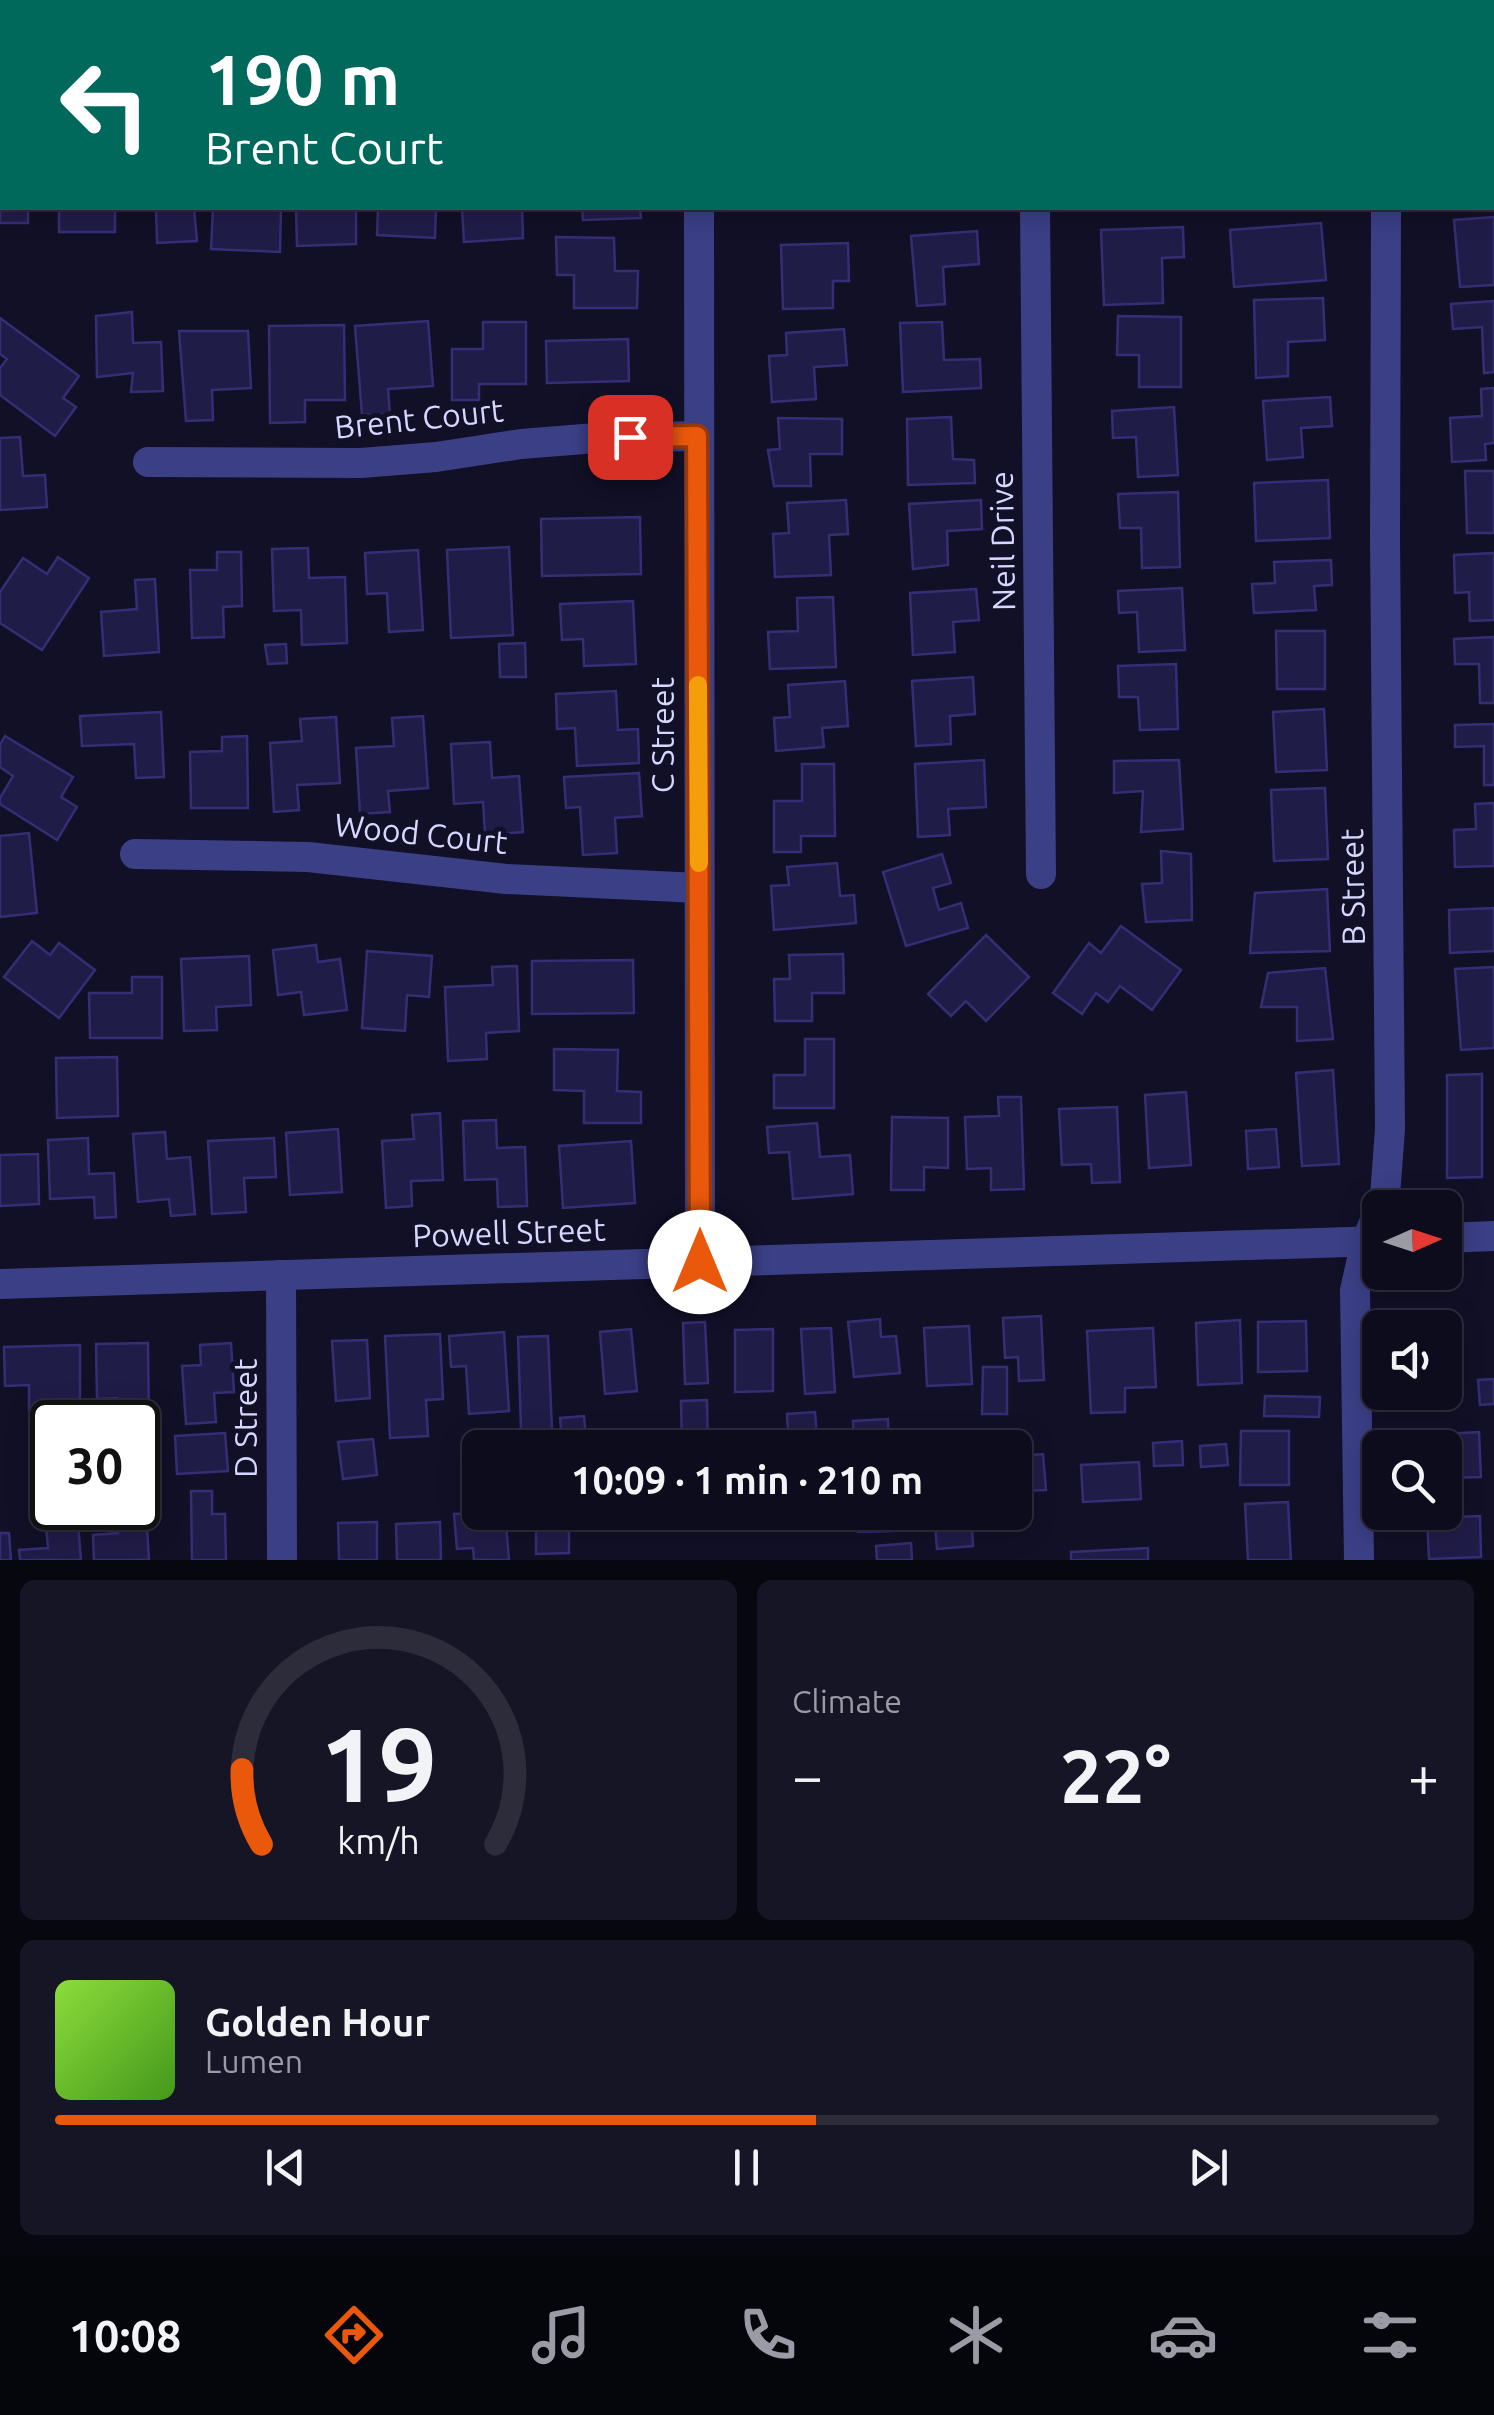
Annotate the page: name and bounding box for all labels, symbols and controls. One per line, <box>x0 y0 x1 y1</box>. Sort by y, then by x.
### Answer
icon: left <box>40 40 170 170</box>
text: 190 m <box>205 40 400 118</box>
text: Brent Court <box>205 122 443 173</box>
street label: Brent Court <box>333 391 505 445</box>
pin <box>588 395 673 480</box>
icon: arrive <box>603 410 658 465</box>
street label: Neil Drive <box>983 471 1021 611</box>
street label: C Street <box>644 676 680 793</box>
street label: Wood Court <box>333 806 510 860</box>
street label: B Street <box>1333 828 1371 946</box>
north arrow <box>1362 1190 1462 1290</box>
map controls <box>1362 1190 1462 1530</box>
position arrow <box>648 1210 752 1314</box>
street label: Powell Street <box>412 1211 607 1253</box>
button: sound <box>1362 1310 1462 1410</box>
street label: D Street <box>227 1358 263 1478</box>
speed limit sign: 30 <box>30 1400 160 1530</box>
button: search <box>1362 1430 1462 1530</box>
text: 10:09 · 1 min · 210 m <box>571 1459 923 1501</box>
text: Climate <box>792 1683 902 1719</box>
text: 19 <box>320 1705 437 1822</box>
text: 22° <box>1060 1733 1171 1817</box>
text: − <box>792 1745 823 1806</box>
text: + <box>1408 1745 1439 1806</box>
text: km/h <box>337 1821 420 1861</box>
text: Golden Hour <box>205 2001 430 2043</box>
text: Lumen <box>205 2043 303 2079</box>
icon: previous <box>258 2140 313 2195</box>
icon: pause <box>719 2140 774 2195</box>
icon: next <box>1181 2140 1236 2195</box>
icon: directions <box>319 2300 389 2370</box>
icon: music <box>526 2300 596 2370</box>
icon: phone <box>733 2300 803 2370</box>
icon: climate <box>941 2300 1011 2370</box>
icon: car <box>1148 2300 1218 2370</box>
icon: filters <box>1355 2300 1425 2370</box>
text: 10:08 <box>69 2310 181 2361</box>

